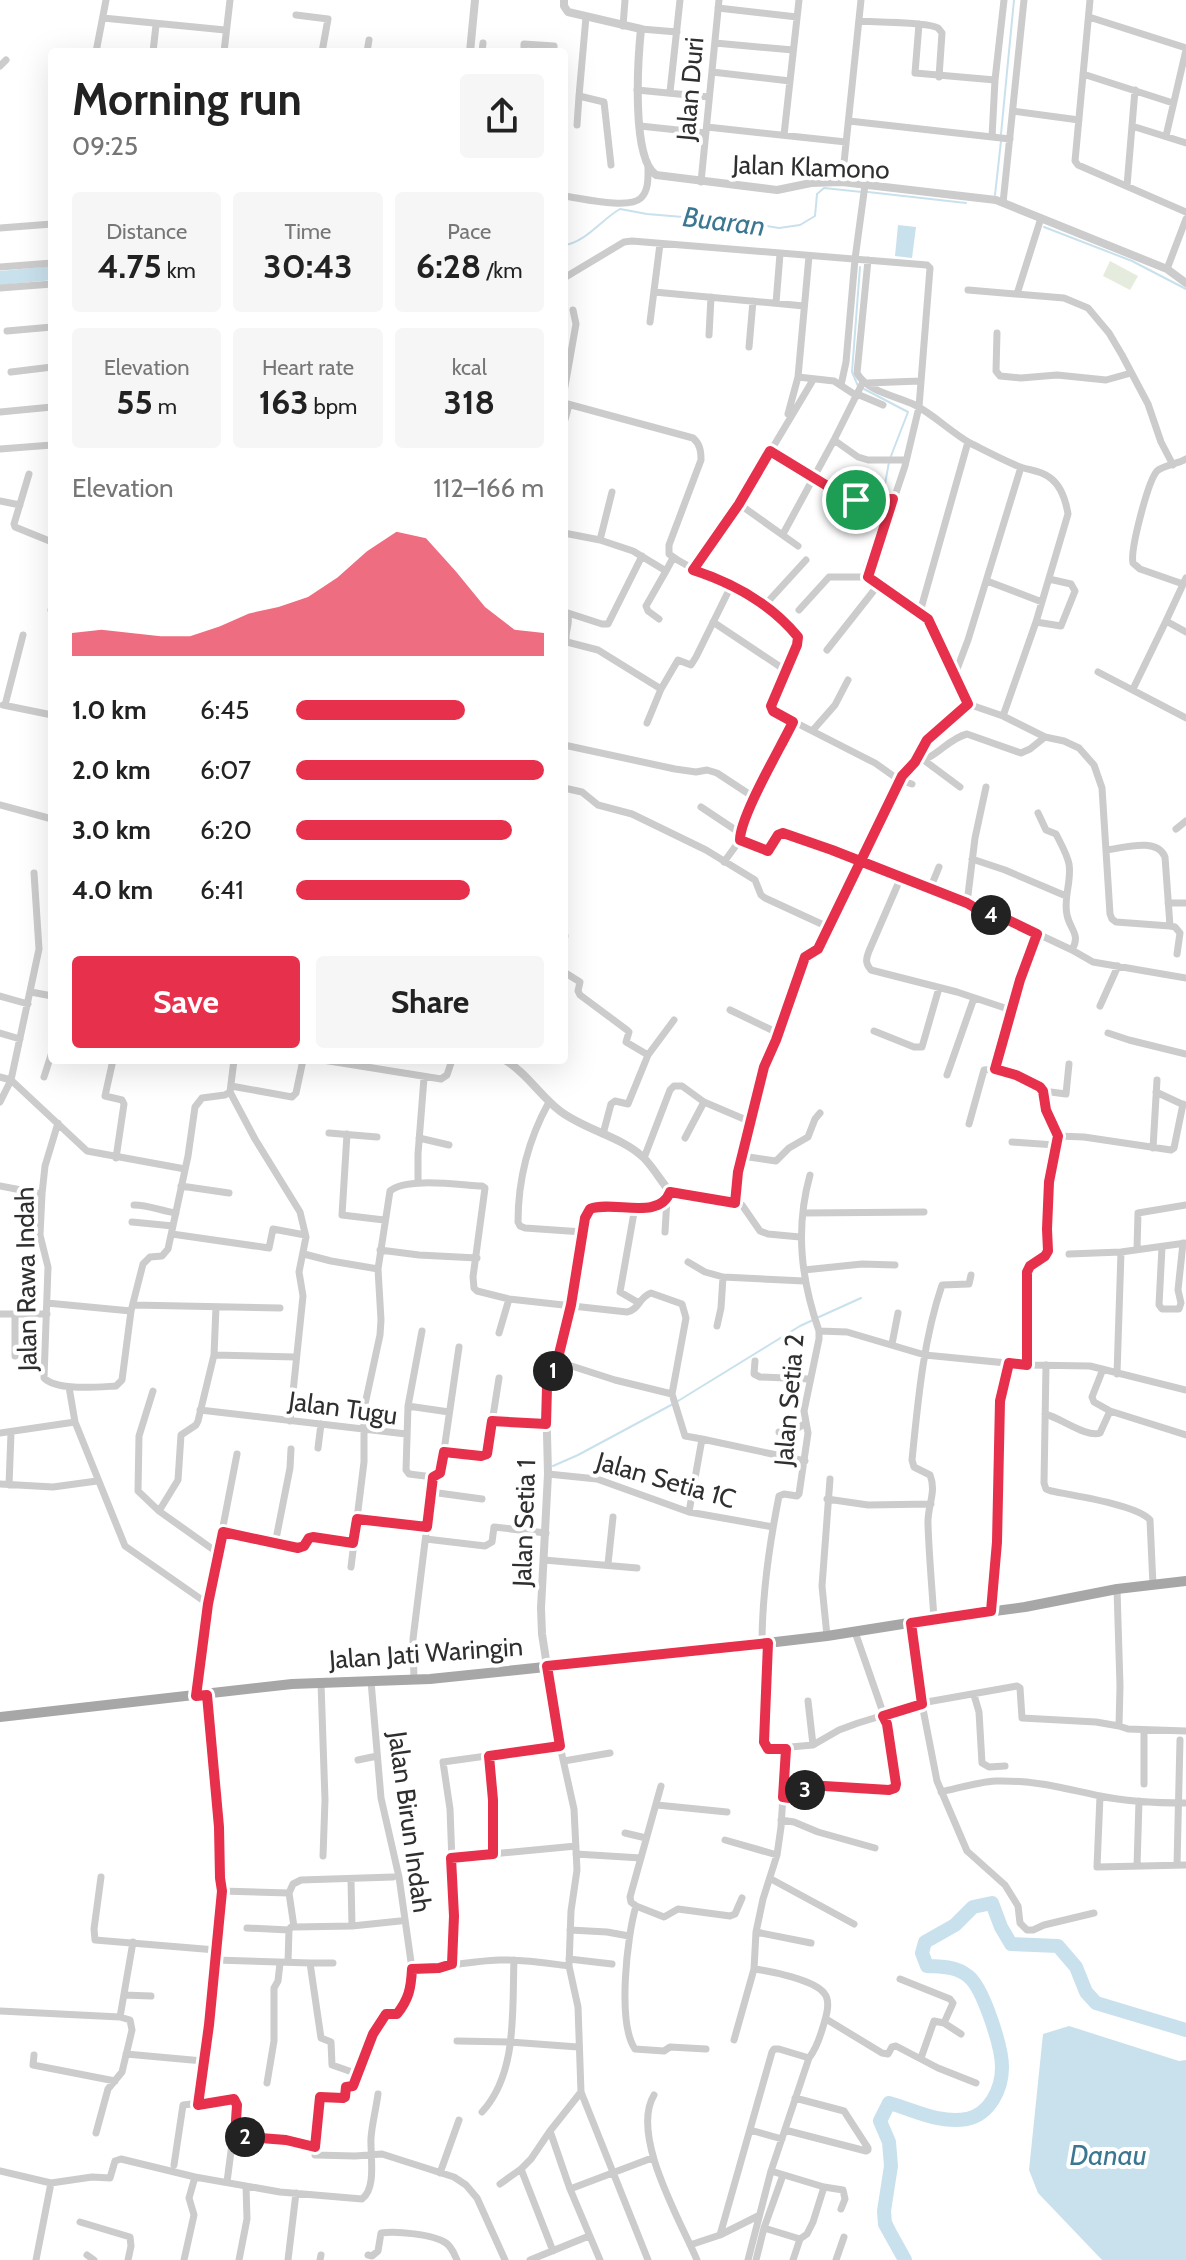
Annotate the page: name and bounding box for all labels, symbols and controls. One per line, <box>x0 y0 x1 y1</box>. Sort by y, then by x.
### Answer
street label: Jalan Duri <box>669 36 710 143</box>
text: Morning run <box>72 73 302 126</box>
button: share <box>460 74 544 158</box>
text: 09:25 <box>72 130 138 162</box>
street label: Jalan Klamono <box>731 148 890 186</box>
water label: Buaran <box>681 199 767 243</box>
text: Distance <box>106 218 187 245</box>
text: Time <box>285 218 331 245</box>
text: Pace <box>447 218 491 245</box>
text: 4.75 <box>97 245 162 287</box>
text: 30:43 <box>263 245 353 287</box>
text: 6:28 <box>416 245 481 287</box>
text: km <box>162 257 196 284</box>
text: /km <box>481 257 523 284</box>
text: Elevation <box>104 354 190 381</box>
text: Heart rate <box>262 354 354 381</box>
text: kcal <box>452 354 487 381</box>
text: 55 <box>116 381 153 423</box>
text: 163 <box>259 381 309 423</box>
text: 318 <box>444 381 495 423</box>
text: m <box>153 393 177 420</box>
text: bpm <box>309 393 357 420</box>
pin <box>822 466 890 534</box>
text: Elevation <box>72 472 174 504</box>
text: 112–166 m <box>433 472 544 504</box>
icon: arrive <box>834 478 878 522</box>
text: 1.0 km <box>72 694 147 726</box>
text: 6:45 <box>200 694 249 726</box>
text: 2.0 km <box>72 754 151 786</box>
text: 6:07 <box>200 754 251 786</box>
text: 3.0 km <box>72 814 151 846</box>
text: 6:20 <box>200 814 252 846</box>
text: 4.0 km <box>72 874 153 906</box>
text: 6:41 <box>200 874 244 906</box>
pin: 4 <box>971 895 1011 935</box>
text: 4 <box>984 901 998 928</box>
button: Save <box>72 956 300 1048</box>
button: Share <box>316 956 544 1048</box>
street label: Jalan Rawa Indah <box>8 1186 44 1373</box>
street label: Jalan Setia 2 <box>767 1333 811 1468</box>
pin: 1 <box>533 1351 573 1391</box>
text: 1 <box>549 1357 557 1384</box>
street label: Jalan Tugu <box>285 1384 400 1431</box>
street label: Jalan Setia 1C <box>592 1445 739 1515</box>
street label: Jalan Setia 1 <box>506 1459 542 1588</box>
street label: Jalan Jati Waringin <box>327 1630 524 1676</box>
street label: Jalan Birun Indah <box>381 1728 439 1915</box>
pin: 3 <box>785 1770 825 1810</box>
text: 3 <box>799 1776 811 1803</box>
pin: 2 <box>225 2117 265 2157</box>
text: 2 <box>239 2123 251 2150</box>
water label: Danau <box>1070 2138 1147 2172</box>

